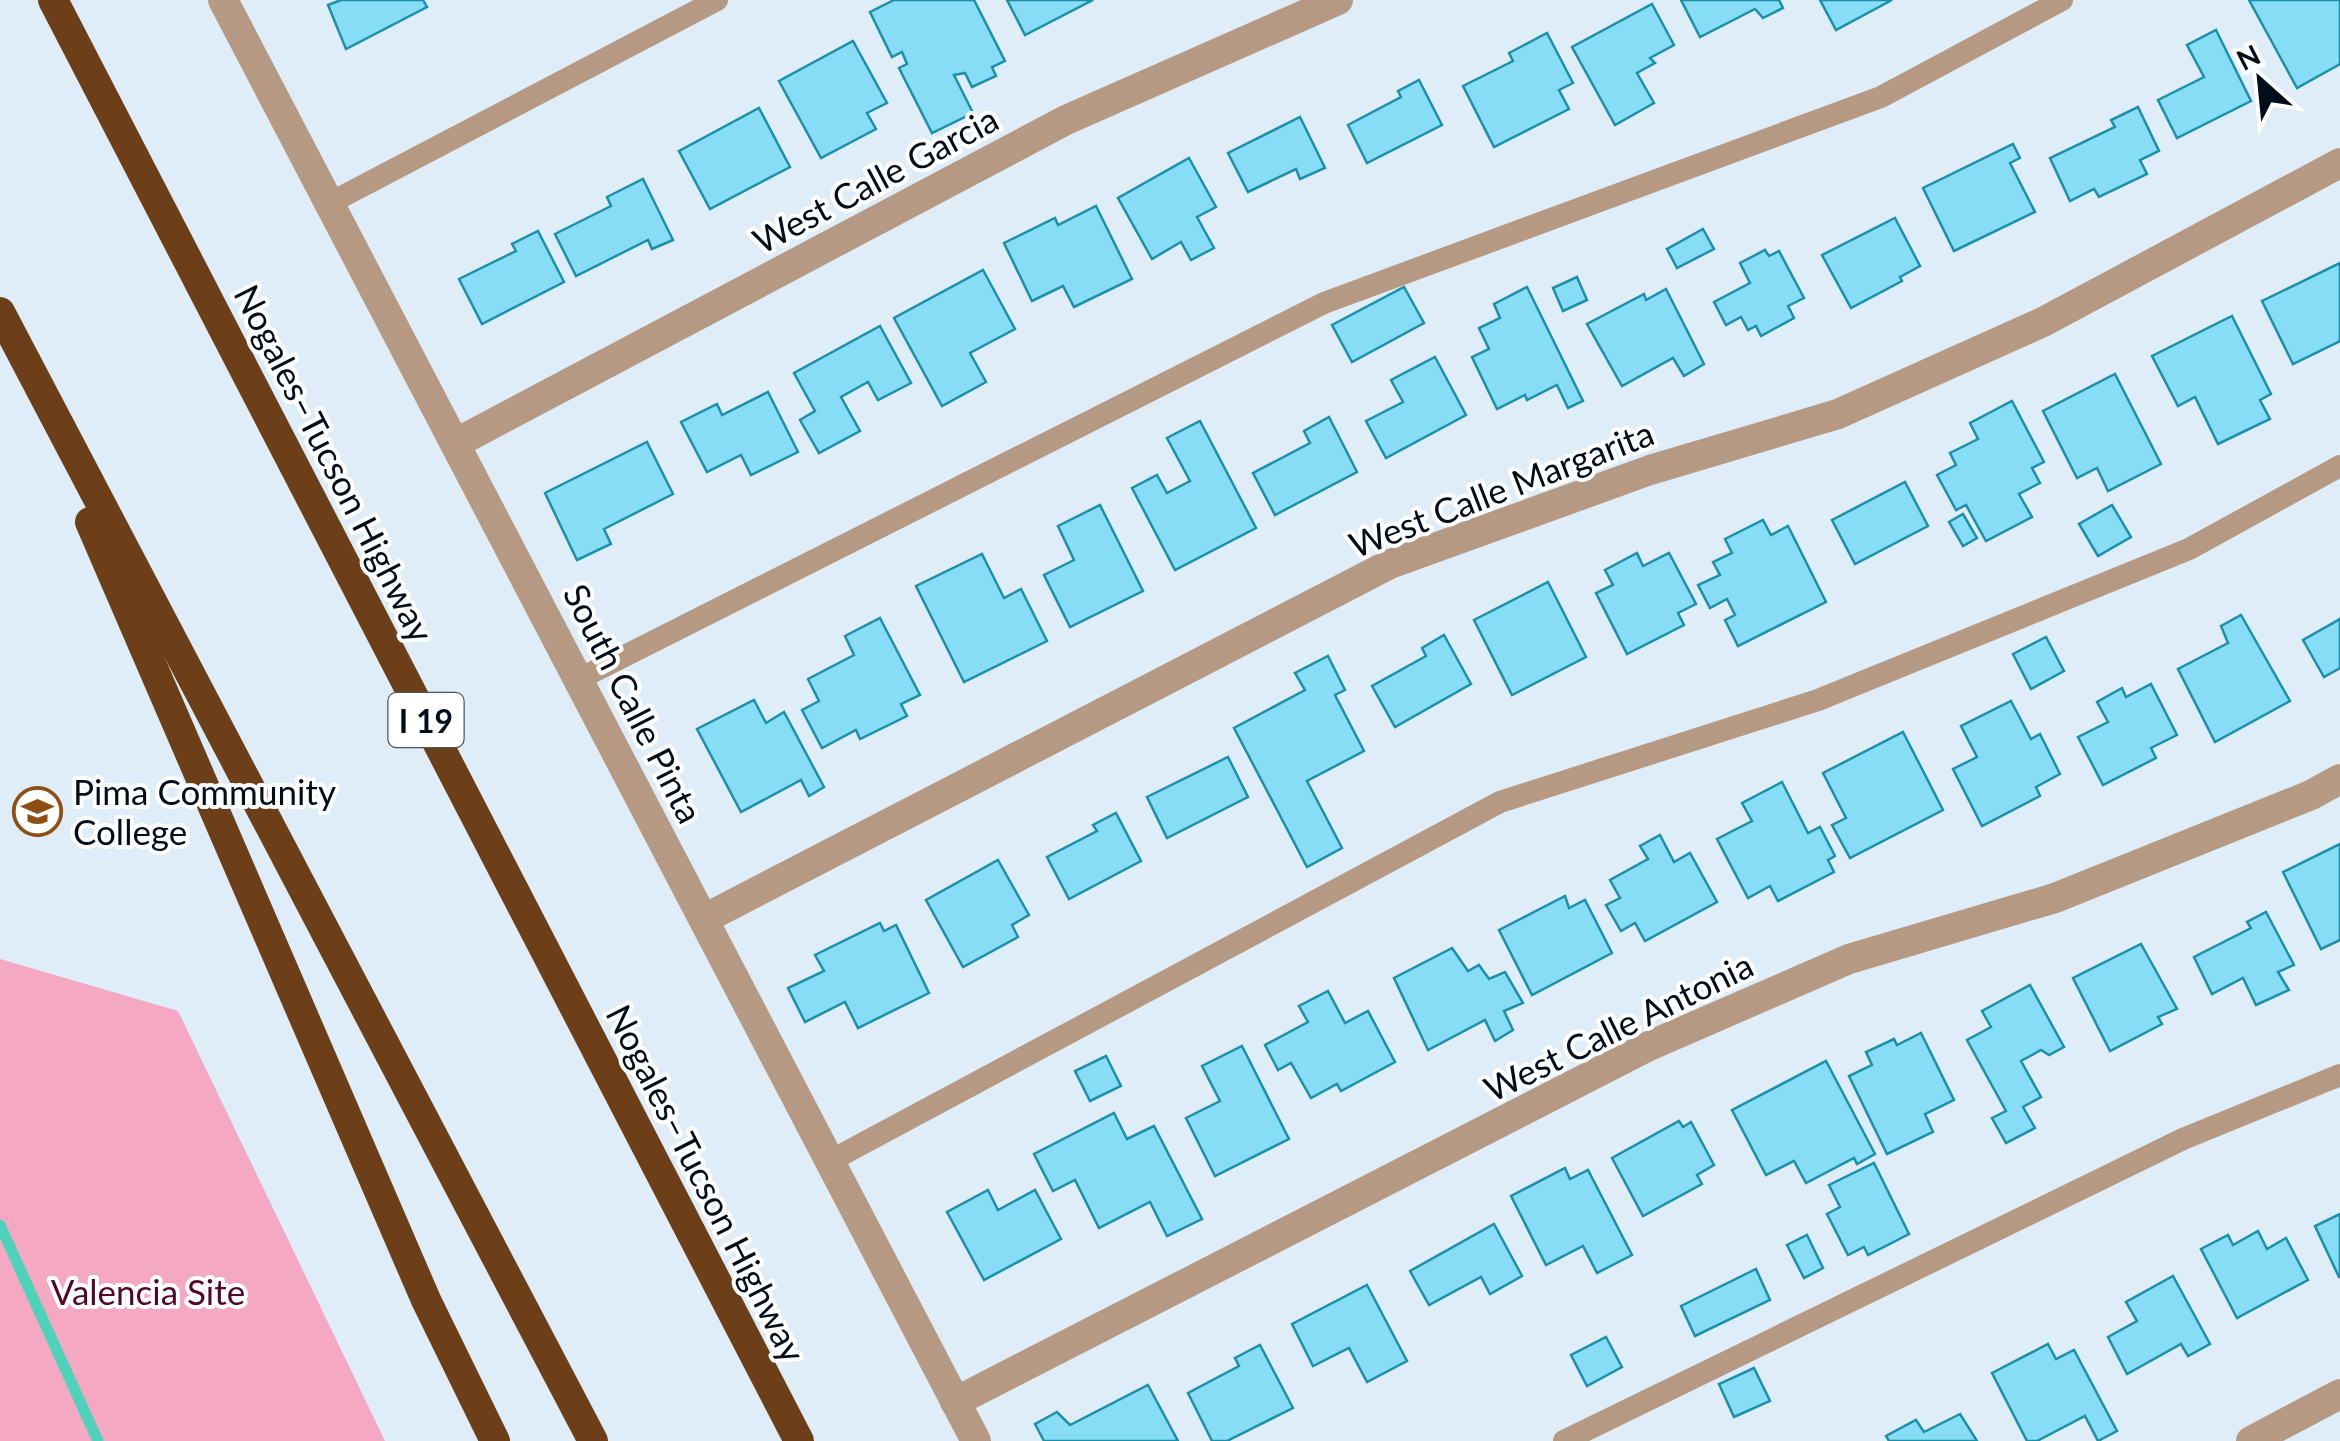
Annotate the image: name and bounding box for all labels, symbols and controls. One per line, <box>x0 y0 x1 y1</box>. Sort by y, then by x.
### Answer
north arrow <box>2210 30 2310 130</box>
text: N <box>2231 37 2266 77</box>
street label: West Calle Garcia <box>745 97 1005 261</box>
street label: Nogales–Tucson Highway <box>227 277 443 649</box>
street label: West Calle Margarita <box>1343 411 1659 565</box>
street label: South Calle Pinta <box>556 576 712 830</box>
road number: I 19 <box>388 693 464 747</box>
place label: Pima Community College <box>73 770 336 852</box>
school or university icon: Pima Community College <box>12 785 64 837</box>
street label: West Calle Antonia <box>1477 943 1759 1109</box>
street label: Nogales–Tucson Highway <box>599 997 815 1369</box>
park label: Valencia Site <box>51 1270 245 1312</box>

